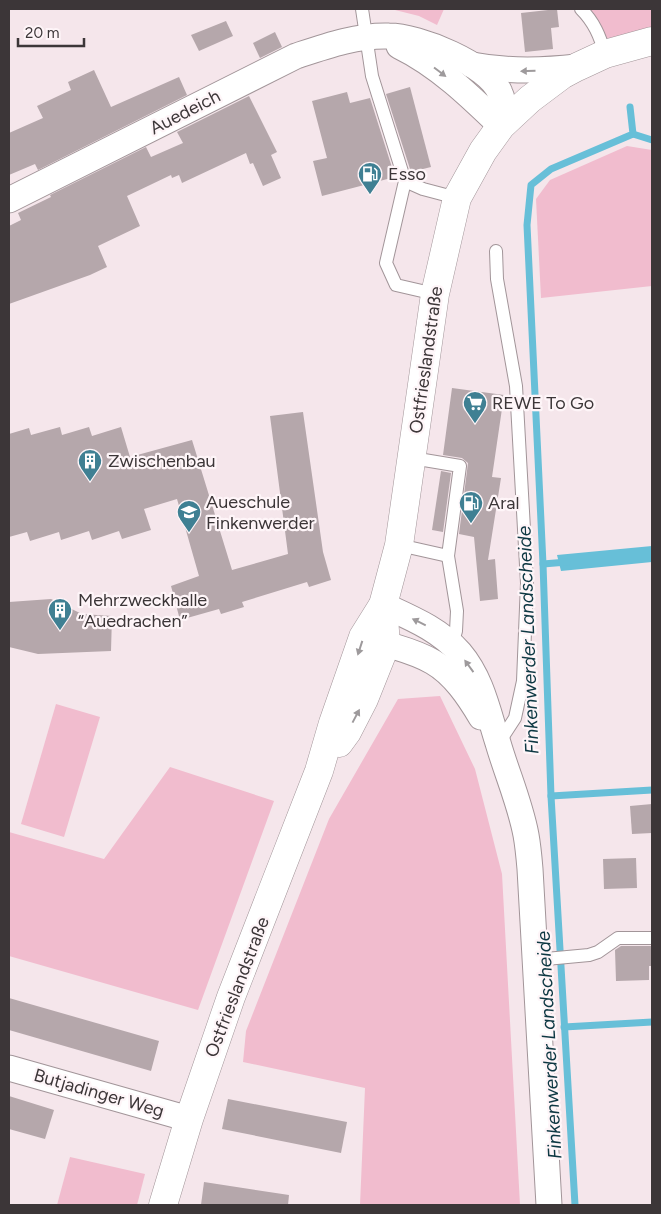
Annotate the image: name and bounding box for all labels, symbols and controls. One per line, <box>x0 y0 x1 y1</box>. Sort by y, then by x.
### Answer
scale bar <box>18 15 84 47</box>
text: 20 m <box>25 24 59 42</box>
one-way arrow <box>433 67 447 77</box>
one-way arrow <box>520 67 536 75</box>
street label: Auedeich <box>146 85 224 139</box>
fuel station icon: Esso <box>357 161 383 195</box>
place label: Esso <box>388 163 426 185</box>
street label: Ostfrieslandstraße <box>405 285 447 435</box>
supermarket icon: REWE To Go <box>462 390 488 424</box>
place label: REWE To Go <box>492 392 594 414</box>
building icon: Zwischenbau <box>77 448 103 482</box>
place label: Zwischenbau <box>108 450 216 472</box>
fuel station icon: Aral <box>458 490 484 524</box>
place label: Aueschule Finkenwerder <box>206 491 315 534</box>
place label: Aral <box>488 492 519 514</box>
school or university icon: Aueschule Finkenwerder <box>176 499 202 533</box>
water label: Finkenwerder Landscheide <box>512 525 543 755</box>
place label: Mehrzweckhalle “Auedrachen” <box>78 589 207 632</box>
building icon: Mehrzweckhalle “Auedrachen” <box>47 597 73 631</box>
one-way arrow <box>412 618 426 626</box>
one-way arrow <box>356 641 364 656</box>
one-way arrow <box>464 659 474 672</box>
one-way arrow <box>352 708 360 723</box>
street label: Ostfrieslandstraße <box>200 914 274 1060</box>
water label: Finkenwerder Landscheide <box>532 930 566 1160</box>
street label: Butjadinger Weg <box>31 1064 167 1122</box>

